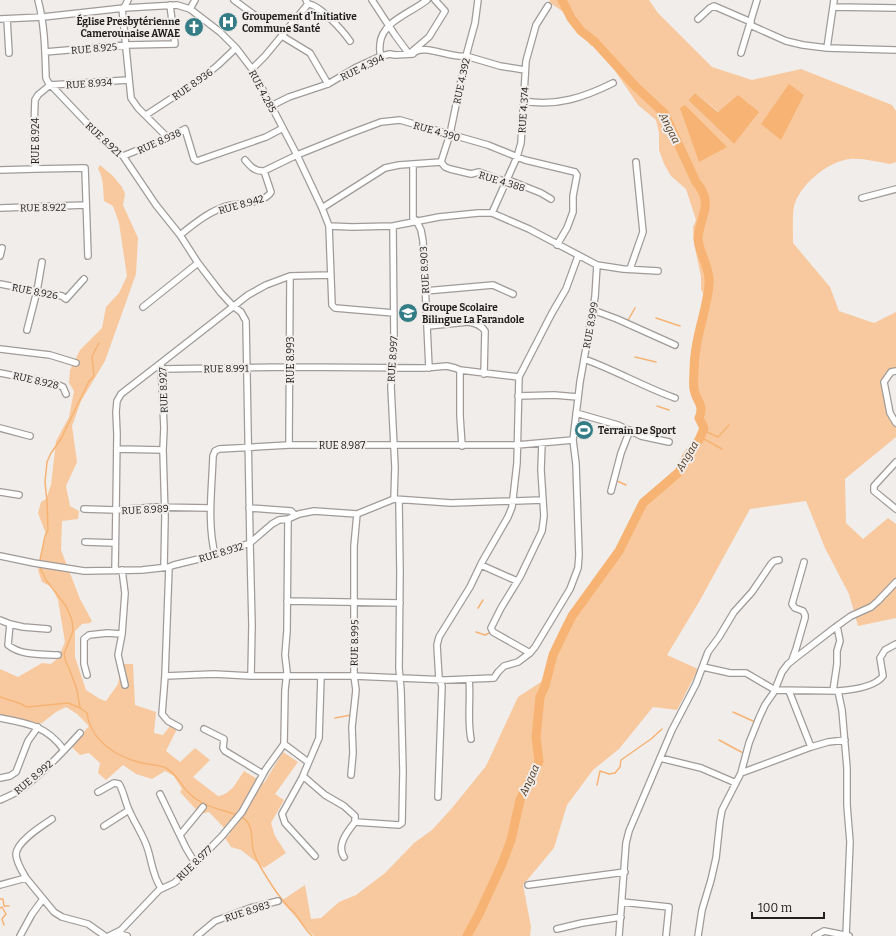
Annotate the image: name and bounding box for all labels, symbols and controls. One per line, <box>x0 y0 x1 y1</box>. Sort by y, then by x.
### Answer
hospital icon: Groupement d'Initiative Commune Santé <box>217 11 239 33</box>
place label: Groupement d'Initiative Commune Santé <box>242 11 357 35</box>
place label: Église Presbytérienne Camerounaise AWAE <box>76 14 181 40</box>
church icon: Église Presbytérienne Camerounaise AWAE <box>183 16 205 38</box>
street label: RUE 8.925 <box>71 41 118 57</box>
street label: RUE 4.394 <box>339 52 387 84</box>
street label: RUE 4.392 <box>451 57 473 105</box>
street label: RUE 8.936 <box>170 66 215 103</box>
street label: RUE 4.285 <box>246 68 278 115</box>
street label: RUE 8.934 <box>65 76 113 92</box>
street label: RUE 4.374 <box>516 86 532 134</box>
water label: Angaa <box>656 110 683 146</box>
street label: RUE 8.924 <box>30 118 42 164</box>
street label: RUE 8.921 <box>83 120 124 159</box>
street label: RUE 4.390 <box>412 120 461 144</box>
street label: RUE 8.938 <box>136 127 183 157</box>
street label: RUE 4.388 <box>477 169 526 195</box>
street label: RUE 8.942 <box>217 193 265 217</box>
street label: RUE 8.922 <box>20 202 66 214</box>
street label: RUE 8.903 <box>418 246 432 294</box>
street label: RUE 8.926 <box>11 282 59 302</box>
street label: RUE 8.999 <box>581 301 601 349</box>
school or university icon: Groupe Scolaire Bilingue La Farandole <box>397 302 419 324</box>
place label: Groupe Scolaire Bilingue La Farandole <box>422 302 525 326</box>
street label: RUE 8.993 <box>285 336 297 383</box>
street label: RUE 8.997 <box>385 336 401 382</box>
street label: RUE 8.991 <box>203 363 249 375</box>
street label: RUE 8.927 <box>157 367 171 413</box>
street label: RUE 8.928 <box>12 370 60 392</box>
sports icon: Terrain De Sport <box>573 419 595 441</box>
place label: Terrain De Sport <box>598 425 676 437</box>
water label: Angaa <box>673 439 701 475</box>
street label: RUE 8.987 <box>319 440 365 452</box>
street label: RUE 8.989 <box>121 503 169 517</box>
street label: RUE 8.932 <box>197 540 245 565</box>
street label: RUE 8.995 <box>349 620 361 666</box>
street label: RUE 8.992 <box>12 758 55 797</box>
water label: Angaa <box>516 763 542 799</box>
street label: RUE 8.977 <box>174 844 215 884</box>
scale bar <box>752 894 824 920</box>
street label: RUE 8.983 <box>223 899 272 925</box>
text: 100 m <box>758 901 793 915</box>

